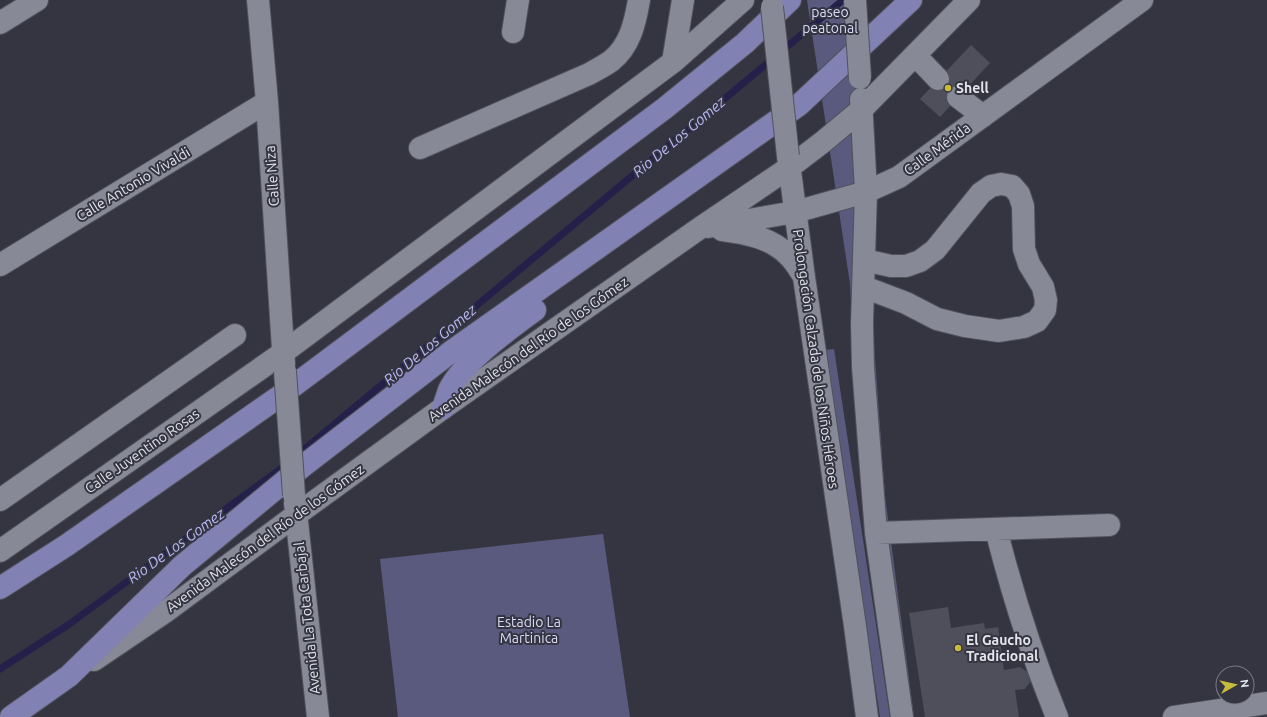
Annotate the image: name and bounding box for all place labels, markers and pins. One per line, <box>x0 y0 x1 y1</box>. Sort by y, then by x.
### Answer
place label: Shell <box>956 80 989 96</box>
marker: Shell <box>943 83 953 93</box>
place label: El Gaucho Tradicional <box>966 632 1038 664</box>
marker: El Gaucho Tradicional <box>953 643 963 653</box>

